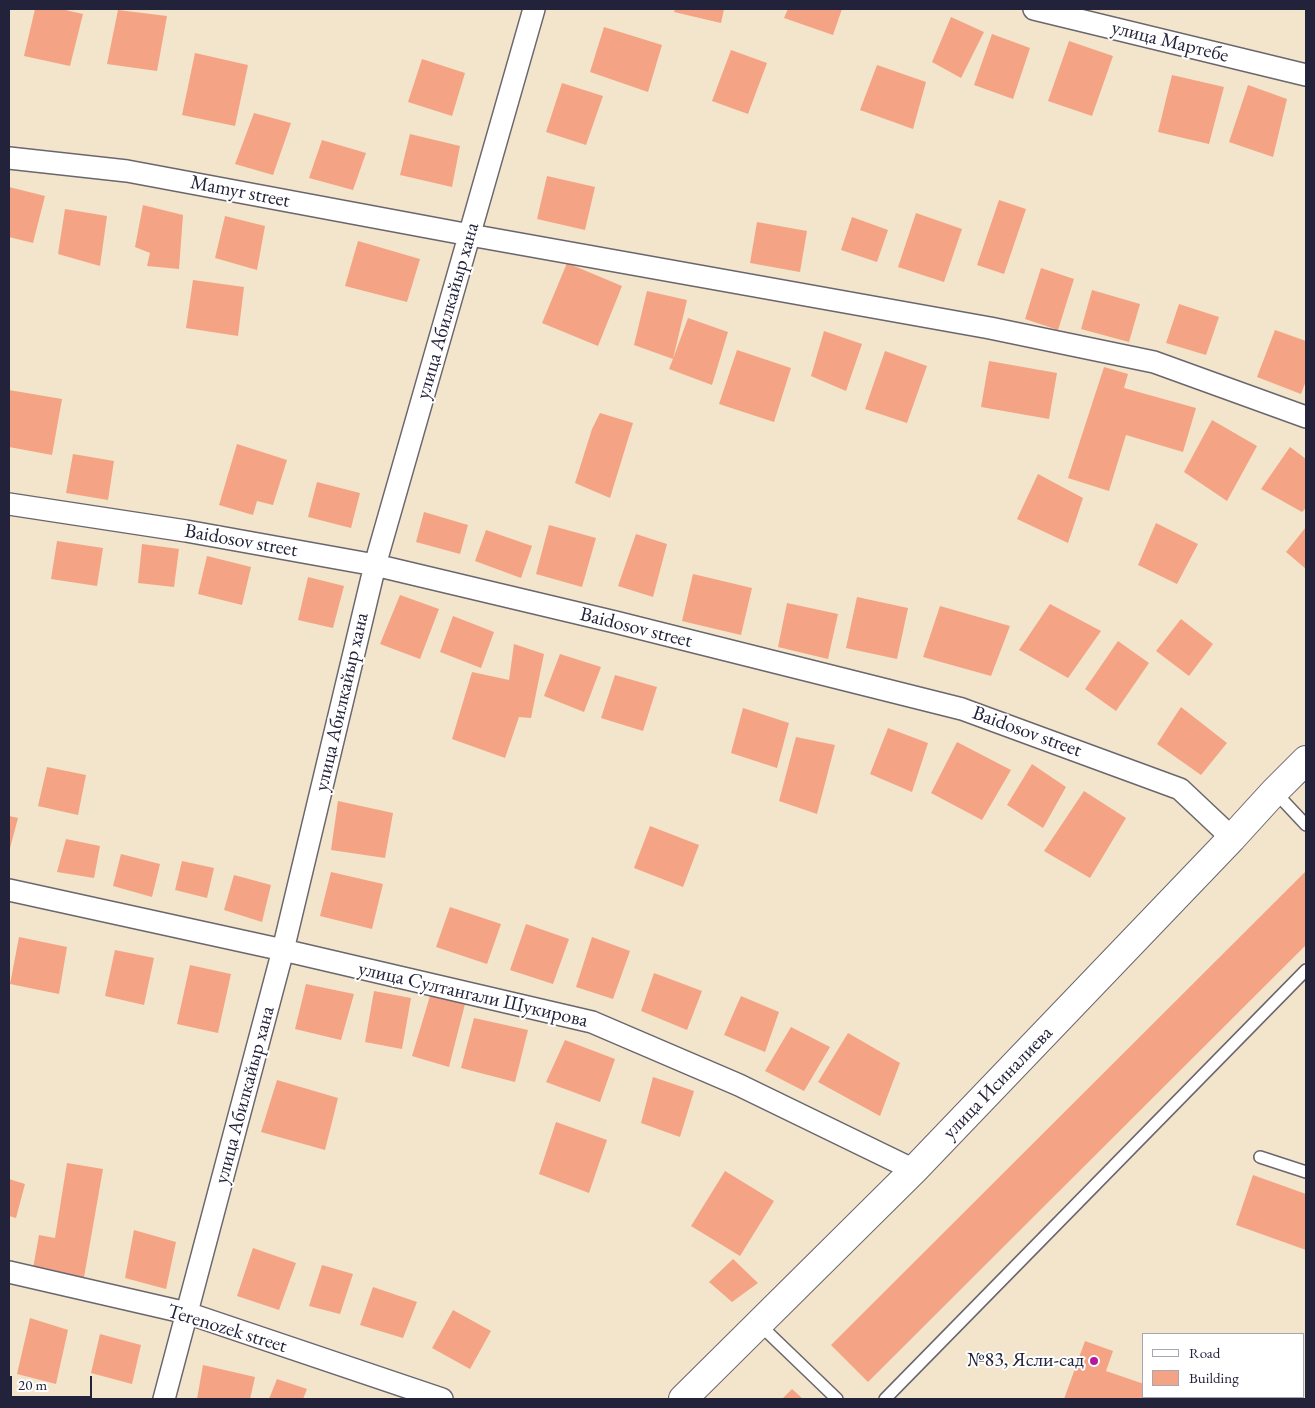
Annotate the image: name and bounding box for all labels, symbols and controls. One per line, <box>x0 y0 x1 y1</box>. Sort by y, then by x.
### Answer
street label: улица Мартебе <box>1109 16 1231 68</box>
street label: Mamyr street <box>188 171 292 213</box>
street label: улица Абилкайыр хана <box>411 220 485 402</box>
street label: Baidosov street <box>183 519 299 563</box>
street label: Baidosov street <box>578 602 694 654</box>
street label: улица Абилкайыр хана <box>310 610 374 794</box>
street label: Baidosov street <box>969 701 1085 763</box>
street label: улица Султангали Шукирова <box>356 957 590 1033</box>
street label: улица Абилкайыр хана <box>210 1004 280 1186</box>
street label: улица Исиналиева <box>938 1021 1058 1145</box>
street label: Terenozek street <box>164 1299 290 1359</box>
legend <box>1142 1333 1305 1398</box>
text: Road <box>1189 1343 1220 1362</box>
place label: №83, Ясли-сад <box>967 1349 1084 1373</box>
marker: №83, Ясли-сад <box>1088 1355 1100 1367</box>
scale bar <box>12 1366 95 1398</box>
text: Building <box>1189 1368 1239 1387</box>
text: 20 m <box>18 1375 47 1394</box>

